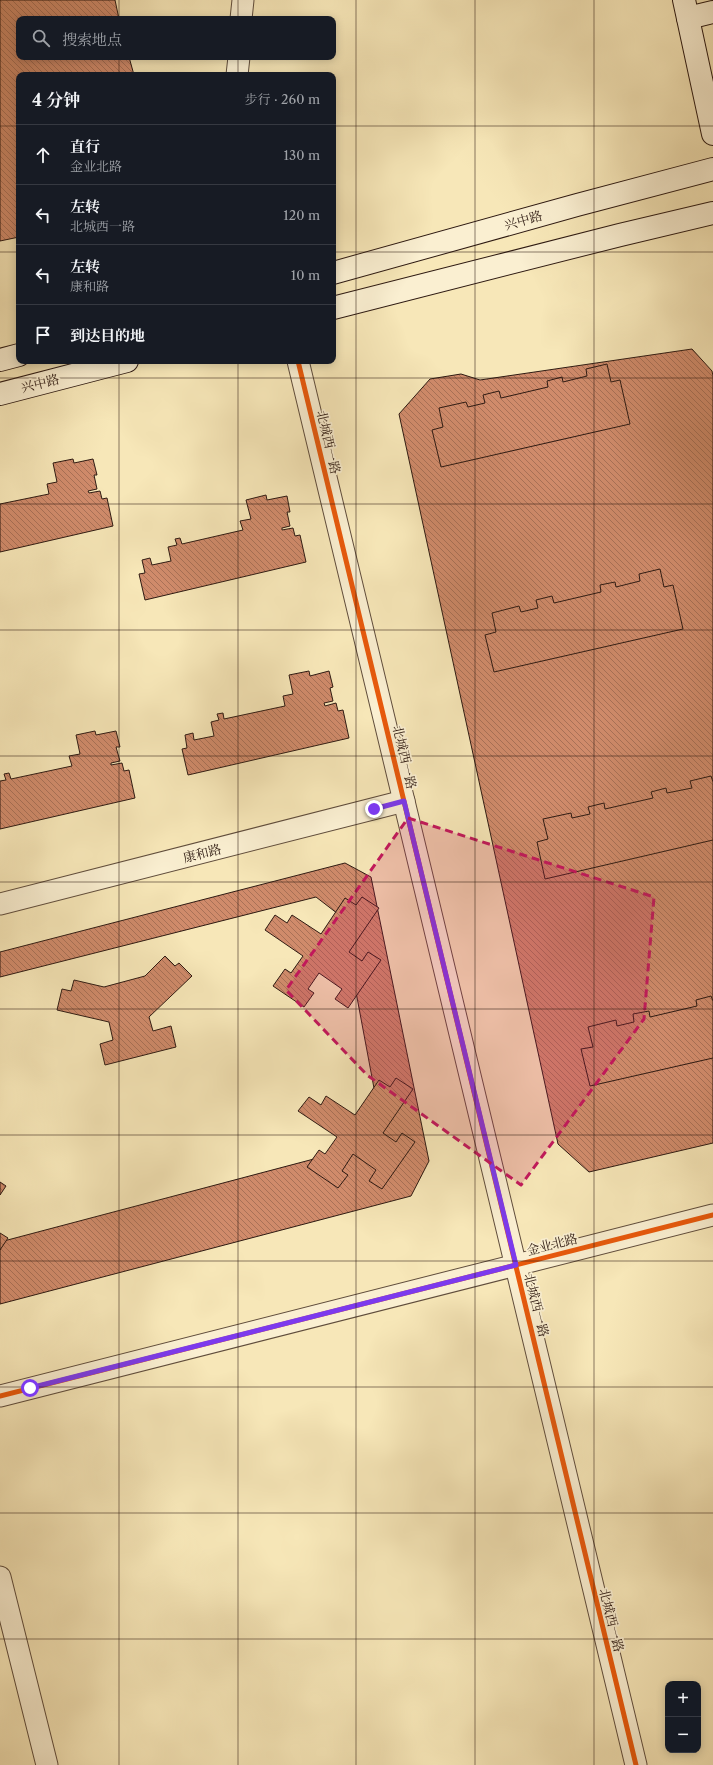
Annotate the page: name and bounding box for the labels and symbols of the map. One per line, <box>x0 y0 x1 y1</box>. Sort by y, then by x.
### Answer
street label: 兴中路 <box>502 207 544 233</box>
street label: 兴中路 <box>19 371 61 395</box>
street label: 北城西一路 <box>314 409 344 475</box>
street label: 北城西一路 <box>390 724 420 790</box>
route end <box>365 800 383 818</box>
street label: 康和路 <box>181 841 223 865</box>
street label: 金业北路 <box>525 1230 579 1258</box>
street label: 北城西一路 <box>521 1272 553 1338</box>
route start <box>21 1379 39 1397</box>
street label: 北城西一路 <box>596 1587 628 1653</box>

